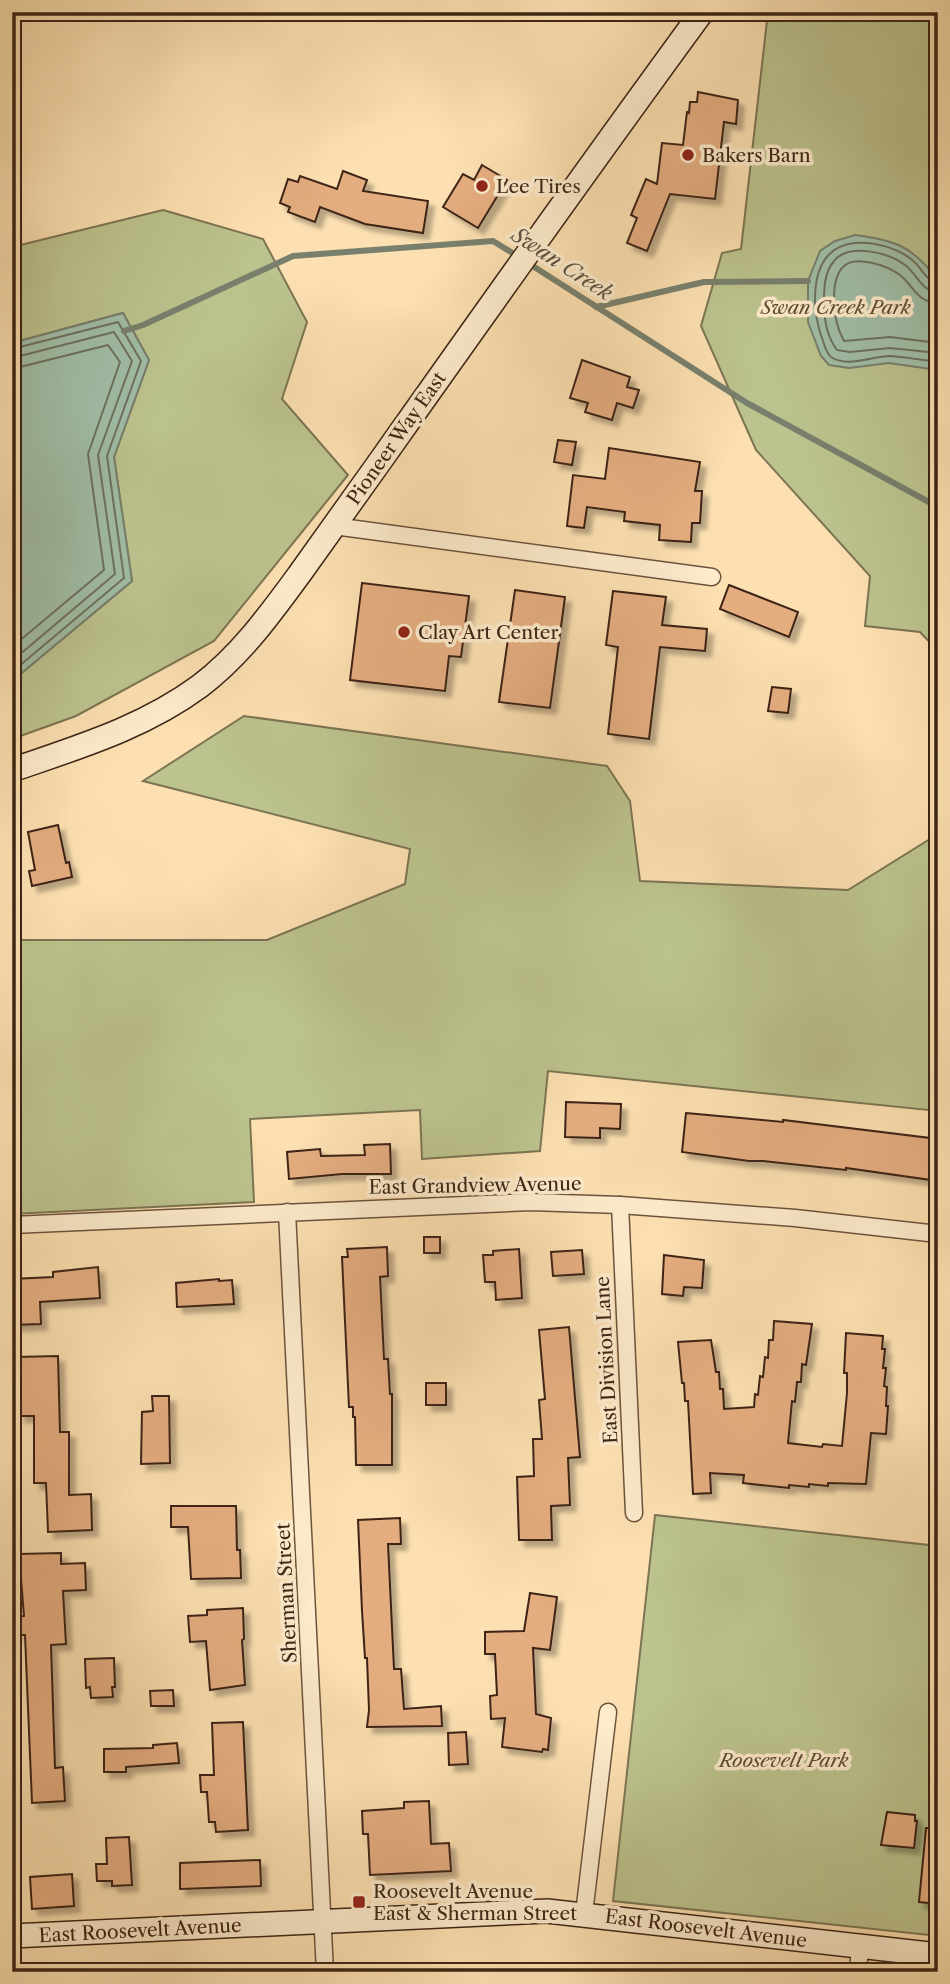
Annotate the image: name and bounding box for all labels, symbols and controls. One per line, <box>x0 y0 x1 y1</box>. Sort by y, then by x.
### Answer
place label: Bakers Barn <box>702 144 811 167</box>
marker: Bakers Barn <box>680 147 696 163</box>
place label: Lee Tires <box>496 175 581 198</box>
marker: Lee Tires <box>474 178 490 194</box>
water label: Swan Creek <box>506 221 617 305</box>
park label: Swan Creek Park <box>760 296 911 319</box>
street label: Pioneer Way East <box>342 367 451 509</box>
place label: Clay Art Center <box>418 621 559 644</box>
marker: Clay Art Center <box>396 624 412 640</box>
street label: East Grandview Avenue <box>368 1172 582 1199</box>
street label: East Division Lane <box>591 1276 622 1444</box>
street label: Sherman Street <box>271 1522 302 1664</box>
park label: Roosevelt Park <box>717 1749 849 1772</box>
place label: Roosevelt Avenue East & Sherman Street <box>373 1880 577 1925</box>
marker: Roosevelt Avenue East & Sherman Street <box>351 1894 367 1910</box>
street label: East Roosevelt Avenue <box>604 1905 808 1952</box>
street label: East Roosevelt Avenue <box>38 1914 242 1947</box>

